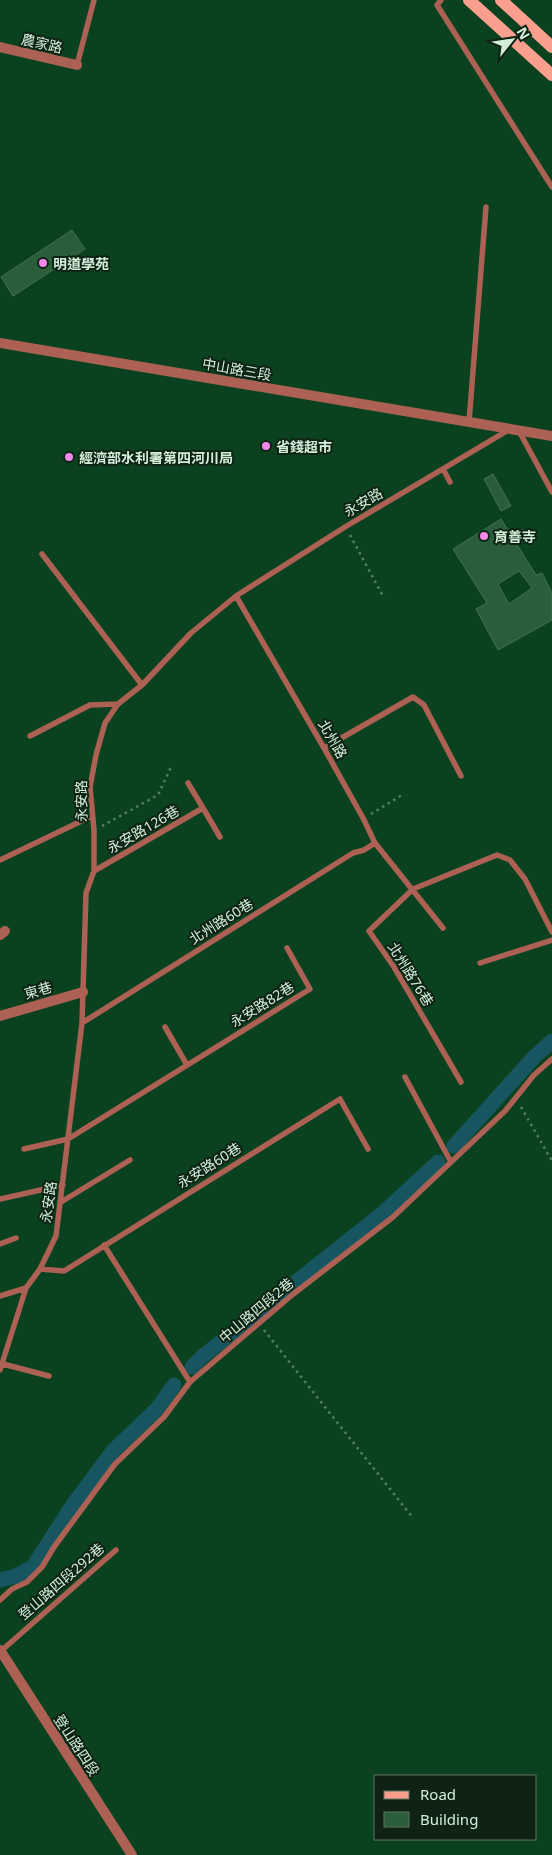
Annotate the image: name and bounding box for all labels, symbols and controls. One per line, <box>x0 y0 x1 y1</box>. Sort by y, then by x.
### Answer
north arrow <box>487 15 537 65</box>
text: N <box>513 24 535 43</box>
street label: 農家路 <box>19 29 65 57</box>
place label: 明道學苑 <box>53 254 109 273</box>
marker: 明道學苑 <box>37 257 49 269</box>
street label: 中山路三段 <box>201 354 273 384</box>
place label: 省錢超市 <box>276 437 332 456</box>
marker: 省錢超市 <box>260 440 272 452</box>
place label: 經濟部水利署第四河川局 <box>79 448 233 467</box>
marker: 經濟部水利署第四河川局 <box>63 451 75 463</box>
street label: 永安路 <box>340 483 386 521</box>
place label: 育善寺 <box>494 527 536 546</box>
marker: 育善寺 <box>478 530 490 542</box>
street label: 北州路 <box>314 716 352 762</box>
street label: 永安路 <box>71 780 91 822</box>
street label: 永安路126巷 <box>104 801 182 857</box>
street label: 北州路60巷 <box>185 894 257 948</box>
street label: 北州路76巷 <box>384 938 438 1010</box>
street label: 東巷 <box>22 977 54 1003</box>
street label: 永安路82巷 <box>226 977 298 1031</box>
street label: 永安路60巷 <box>173 1138 245 1192</box>
street label: 永安路 <box>36 1180 60 1224</box>
street label: 中山路四段2巷 <box>215 1273 297 1347</box>
street label: 登山路四段292巷 <box>14 1538 108 1624</box>
street label: 登山路四段 <box>50 1710 104 1780</box>
legend <box>374 1775 537 1840</box>
text: Road <box>420 1784 456 1804</box>
text: Building <box>420 1809 478 1829</box>

